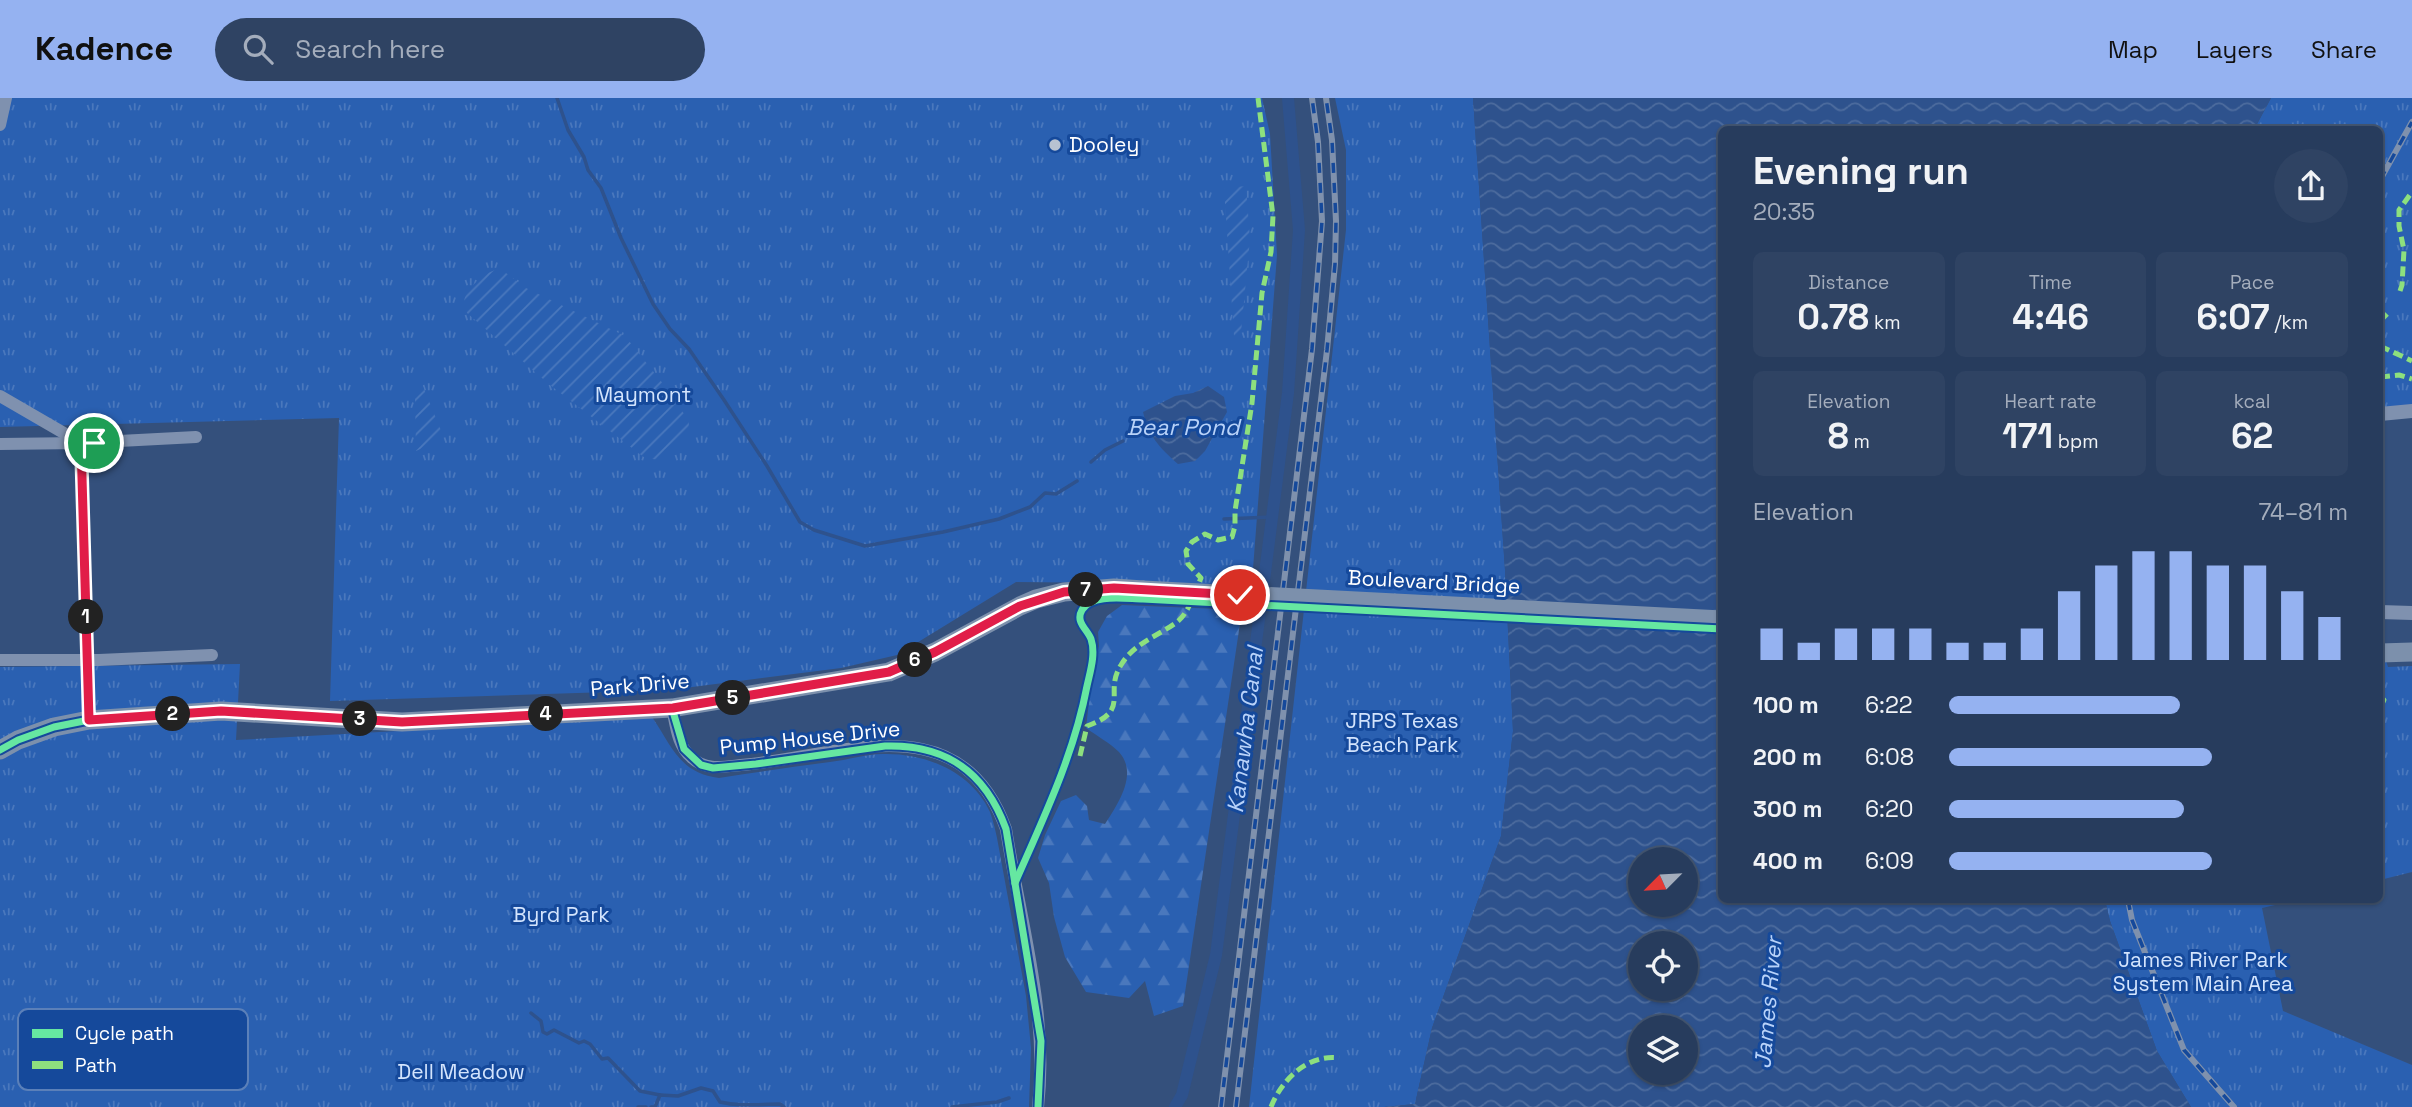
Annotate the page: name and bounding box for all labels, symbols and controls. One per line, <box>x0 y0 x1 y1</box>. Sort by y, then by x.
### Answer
search box <box>215 18 705 81</box>
text: Kadence <box>35 28 173 70</box>
icon: search <box>239 30 277 68</box>
text: Search here <box>295 32 445 66</box>
text: Map <box>2108 34 2158 65</box>
text: Layers <box>2196 34 2273 65</box>
text: Share <box>2311 34 2377 65</box>
place label: Dooley <box>1069 131 1139 158</box>
marker: Dooley <box>1047 137 1063 153</box>
text: Evening run <box>1753 147 1969 195</box>
button: share <box>2274 149 2348 223</box>
text: 20:35 <box>1753 197 1815 227</box>
text: Distance <box>1808 270 1889 295</box>
text: Time <box>2029 270 2072 295</box>
text: Pace <box>2230 270 2274 295</box>
text: 0.78 <box>1797 295 1869 339</box>
text: 4:46 <box>2012 295 2089 339</box>
text: 6:07 <box>2196 295 2270 339</box>
text: km <box>1869 310 1901 335</box>
text: /km <box>2270 310 2308 335</box>
park label: Maymont <box>595 381 691 408</box>
text: Elevation <box>1807 389 1890 414</box>
text: Heart rate <box>2004 389 2097 414</box>
text: kcal <box>2234 389 2271 414</box>
water label: Bear Pond <box>1126 412 1242 442</box>
pin <box>64 413 124 473</box>
text: 8 <box>1828 414 1849 458</box>
text: 171 <box>2002 414 2053 458</box>
text: 62 <box>2231 414 2273 458</box>
icon: arrive <box>75 424 113 462</box>
text: m <box>1849 429 1870 454</box>
text: bpm <box>2053 429 2099 454</box>
text: Elevation <box>1753 497 1854 527</box>
text: 74–81 m <box>2258 497 2348 527</box>
street label: Boulevard Bridge <box>1347 563 1521 600</box>
pin <box>1210 565 1270 625</box>
pin: 7 <box>1068 573 1104 608</box>
icon: check <box>1221 576 1259 614</box>
text: 7 <box>1080 577 1091 602</box>
pin: 1 <box>68 600 104 634</box>
text: 1 <box>81 604 90 629</box>
pin: 6 <box>898 642 932 678</box>
water label: Kanawha Canal <box>1220 643 1270 815</box>
text: 6 <box>909 647 920 672</box>
street label: Park Drive <box>589 667 691 702</box>
pin: 5 <box>716 680 750 716</box>
text: 5 <box>727 685 738 710</box>
text: 100 m <box>1753 690 1819 720</box>
text: 6:22 <box>1865 690 1913 720</box>
pin: 2 <box>156 696 190 732</box>
pin: 4 <box>528 696 564 732</box>
text: 2 <box>167 701 178 726</box>
text: 4 <box>539 701 552 726</box>
pin: 3 <box>342 702 378 736</box>
text: 3 <box>354 706 365 731</box>
park label: JRPS Texas Beach Park <box>1345 707 1459 758</box>
street label: Pump House Drive <box>718 715 901 760</box>
text: 200 m <box>1753 742 1822 772</box>
text: 6:08 <box>1865 742 1914 772</box>
text: 300 m <box>1753 794 1822 824</box>
text: 6:20 <box>1865 794 1914 824</box>
text: 400 m <box>1753 846 1823 876</box>
text: 6:09 <box>1865 846 1914 876</box>
north arrow <box>1628 847 1698 917</box>
map controls <box>1628 847 1698 1085</box>
park label: Byrd Park <box>513 901 609 928</box>
button: locate <box>1628 931 1698 1001</box>
water label: James River <box>1747 934 1789 1070</box>
park label: James River Park System Main Area <box>2113 946 2293 997</box>
legend <box>18 1009 248 1090</box>
button: layers <box>1628 1015 1698 1085</box>
text: Cycle path <box>75 1021 174 1046</box>
text: Path <box>75 1053 117 1078</box>
park label: Dell Meadow <box>397 1058 525 1085</box>

